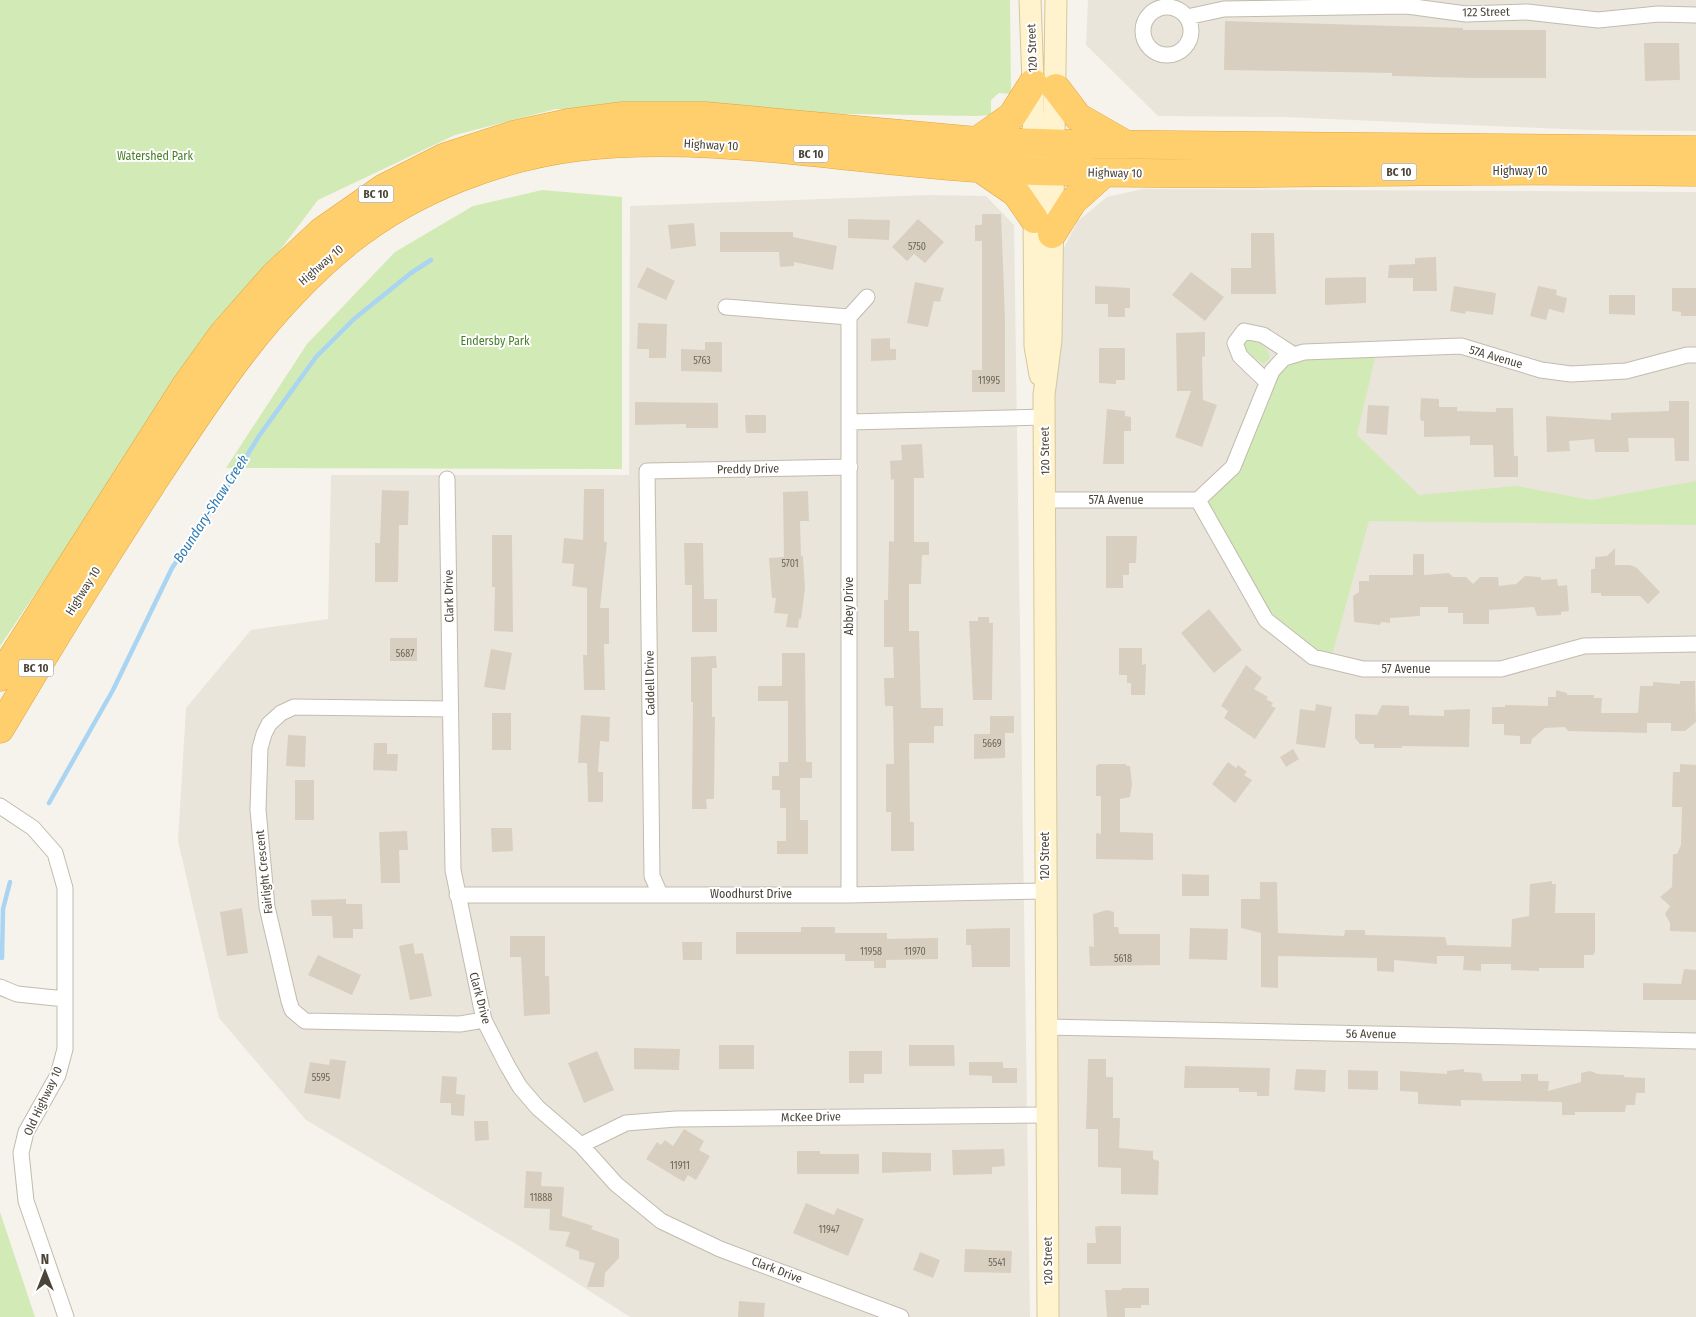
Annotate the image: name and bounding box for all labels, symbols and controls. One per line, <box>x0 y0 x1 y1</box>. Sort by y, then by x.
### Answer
street label: 122 Street <box>1462 5 1510 19</box>
street label: 120 Street <box>1024 23 1040 73</box>
street label: Highway 10 <box>683 137 739 153</box>
road number: BC 10 <box>794 146 828 162</box>
park label: Watershed Park <box>117 149 193 163</box>
road number: BC 10 <box>1382 163 1416 180</box>
street label: Highway 10 <box>1493 164 1547 178</box>
street label: Highway 10 <box>1087 166 1143 180</box>
road number: BC 10 <box>358 185 394 202</box>
house number: 5750 <box>908 241 926 253</box>
street label: Highway 10 <box>296 242 346 288</box>
park label: Endersby Park <box>460 334 530 348</box>
street label: 57A Avenue <box>1468 343 1524 371</box>
house number: 5763 <box>693 355 711 367</box>
house number: 11995 <box>978 375 1000 387</box>
street label: 120 Street <box>1038 427 1052 475</box>
water label: Boundary-Shaw Creek <box>170 452 252 566</box>
street label: Preddy Drive <box>717 461 779 477</box>
street label: 57A Avenue <box>1089 493 1144 507</box>
house number: 5701 <box>781 558 799 570</box>
street label: Highway 10 <box>63 564 103 618</box>
street label: Clark Drive <box>442 569 456 623</box>
street label: Abbey Drive <box>842 577 856 635</box>
house number: 5687 <box>396 648 414 660</box>
street label: Caddell Drive <box>642 650 658 716</box>
road number: BC 10 <box>18 660 54 676</box>
street label: 57 Avenue <box>1382 662 1431 676</box>
house number: 5669 <box>982 738 1002 750</box>
street label: Fairlight Crescent <box>253 829 275 915</box>
street label: 120 Street <box>1038 832 1052 880</box>
street label: Woodhurst Drive <box>710 887 792 901</box>
house number: 11958 <box>860 946 882 958</box>
house number: 11970 <box>904 946 926 958</box>
house number: 5618 <box>1114 953 1132 965</box>
street label: Clark Drive <box>466 971 494 1025</box>
street label: 56 Avenue <box>1346 1027 1396 1041</box>
street label: Old Highway 10 <box>21 1064 65 1138</box>
house number: 5595 <box>312 1072 331 1084</box>
street label: McKee Drive <box>781 1109 841 1125</box>
house number: 11911 <box>670 1160 690 1172</box>
house number: 11888 <box>530 1192 552 1204</box>
house number: 11947 <box>818 1224 840 1236</box>
street label: 120 Street <box>1041 1237 1055 1285</box>
north arrow <box>20 1247 70 1297</box>
text: N <box>41 1251 49 1268</box>
street label: Clark Drive <box>750 1254 804 1286</box>
house number: 5541 <box>988 1257 1006 1269</box>

